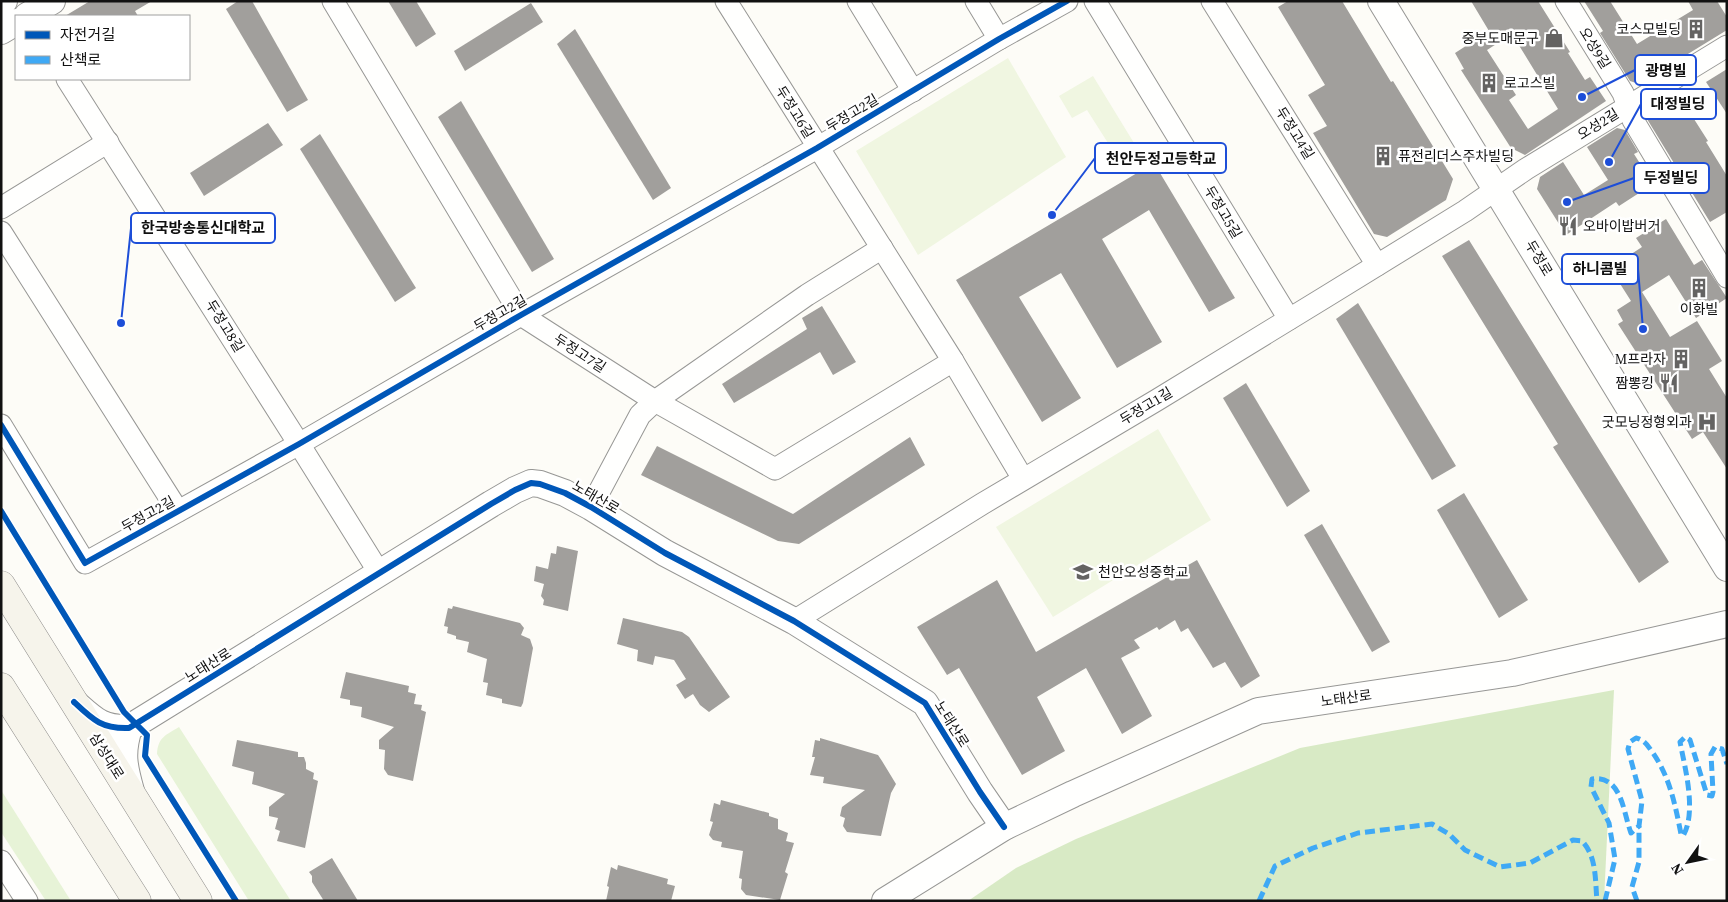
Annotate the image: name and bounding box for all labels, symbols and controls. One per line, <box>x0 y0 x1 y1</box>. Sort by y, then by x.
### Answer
legend <box>15 15 190 80</box>
building icon: 코스모빌딩 <box>1685 18 1707 40</box>
place label: 코스모빌딩 <box>1617 19 1681 39</box>
street label: 오성9길 <box>1574 23 1616 73</box>
text: 자전거길 <box>60 24 115 45</box>
shop icon: 중부도매문구 <box>1543 27 1565 49</box>
place label: 중부도매문구 <box>1462 28 1539 48</box>
text: 산책로 <box>60 49 101 70</box>
callout: 광명빌 <box>1635 55 1696 85</box>
text: 광명빌 <box>1645 60 1687 81</box>
building icon: 로고스빌 <box>1478 72 1500 94</box>
place label: 로고스빌 <box>1504 73 1556 93</box>
street label: 두정고6길 <box>771 82 819 142</box>
street label: 두정고2길 <box>822 89 882 137</box>
callout: 대정빌딩 <box>1641 89 1716 119</box>
text: 대정빌딩 <box>1650 93 1706 114</box>
street label: 두정고4길 <box>1271 103 1319 163</box>
street label: 오성2길 <box>1573 103 1623 145</box>
callout: 천안두정고등학교 <box>1095 143 1226 173</box>
building icon: 퓨전리더스주차빌딩 <box>1372 145 1394 167</box>
place label: 퓨전리더스주차빌딩 <box>1398 146 1514 166</box>
text: 천안두정고등학교 <box>1106 148 1216 169</box>
callout: 두정빌딩 <box>1634 163 1709 193</box>
text: 두정빌딩 <box>1643 167 1699 188</box>
street label: 두정고5길 <box>1199 182 1247 242</box>
callout: 한국방송통신대학교 <box>131 213 275 243</box>
restaurant icon: 오바이밥버거 <box>1557 215 1579 237</box>
place label: 오바이밥버거 <box>1583 216 1660 236</box>
text: 한국방송통신대학교 <box>141 217 265 238</box>
street label: 두정로 <box>1520 236 1558 280</box>
callout: 하니콤빌 <box>1562 254 1638 284</box>
text: 하니콤빌 <box>1572 258 1628 279</box>
building icon: 이화빌 <box>1688 277 1710 299</box>
street label: 두정고2길 <box>470 290 530 336</box>
street label: 두정고8길 <box>201 296 249 356</box>
place label: 이화빌 <box>1680 299 1718 319</box>
street label: 두정고7길 <box>550 329 610 377</box>
building icon: M프라자 <box>1670 348 1692 370</box>
place label: M프라자 <box>1615 349 1666 369</box>
restaurant icon: 짬뽕킹 <box>1658 372 1680 394</box>
place label: 짬뽕킹 <box>1615 373 1654 393</box>
street label: 두정고1길 <box>1116 382 1176 430</box>
hospital icon: 굿모닝정형외과 <box>1696 411 1718 433</box>
place label: 굿모닝정형외과 <box>1602 412 1692 432</box>
street label: 노태산로 <box>569 475 623 519</box>
street label: 두정고2길 <box>118 491 178 537</box>
school or university icon: 천안오성중학교 <box>1072 561 1094 583</box>
place label: 천안오성중학교 <box>1098 562 1188 582</box>
street label: 노태산로 <box>181 643 235 687</box>
street label: 노태산로 <box>1319 684 1373 711</box>
street label: 노태산로 <box>930 697 974 751</box>
street label: 삼성대로 <box>85 729 129 783</box>
north arrow <box>1663 837 1713 887</box>
text: N <box>1666 859 1688 879</box>

